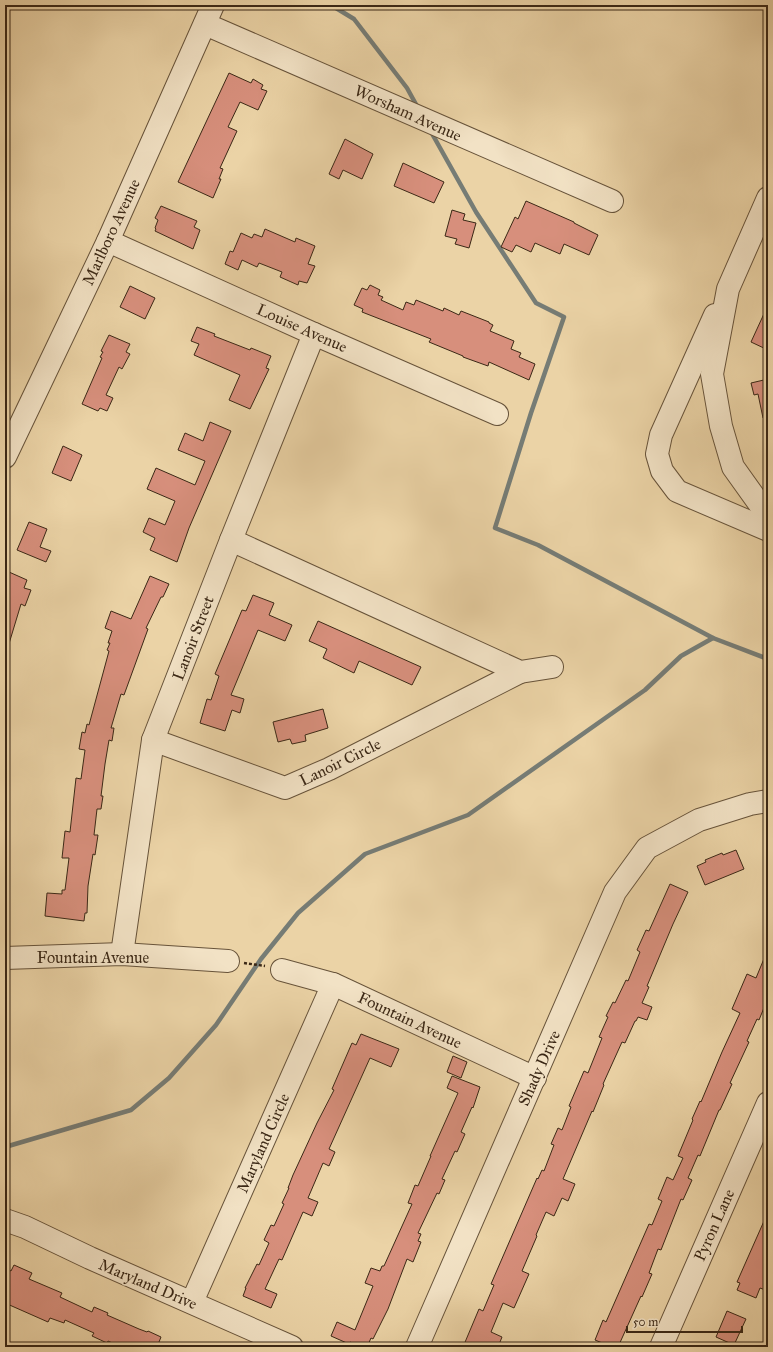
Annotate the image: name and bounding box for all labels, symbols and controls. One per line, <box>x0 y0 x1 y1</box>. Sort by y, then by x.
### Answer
street label: Worsham Avenue <box>352 81 465 145</box>
street label: Marlboro Avenue <box>78 176 144 288</box>
street label: Louise Avenue <box>254 300 350 357</box>
street label: Lanoir Street <box>168 593 218 683</box>
street label: Lanoir Circle <box>296 734 384 790</box>
street label: Fountain Avenue <box>37 948 150 967</box>
street label: Fountain Avenue <box>355 988 465 1052</box>
street label: Shady Drive <box>514 1027 564 1109</box>
street label: Maryland Circle <box>233 1090 294 1196</box>
street label: Pyron Lane <box>690 1186 738 1264</box>
street label: Maryland Drive <box>96 1255 200 1313</box>
scale bar <box>627 1308 742 1334</box>
text: 50 m <box>633 1315 658 1329</box>

